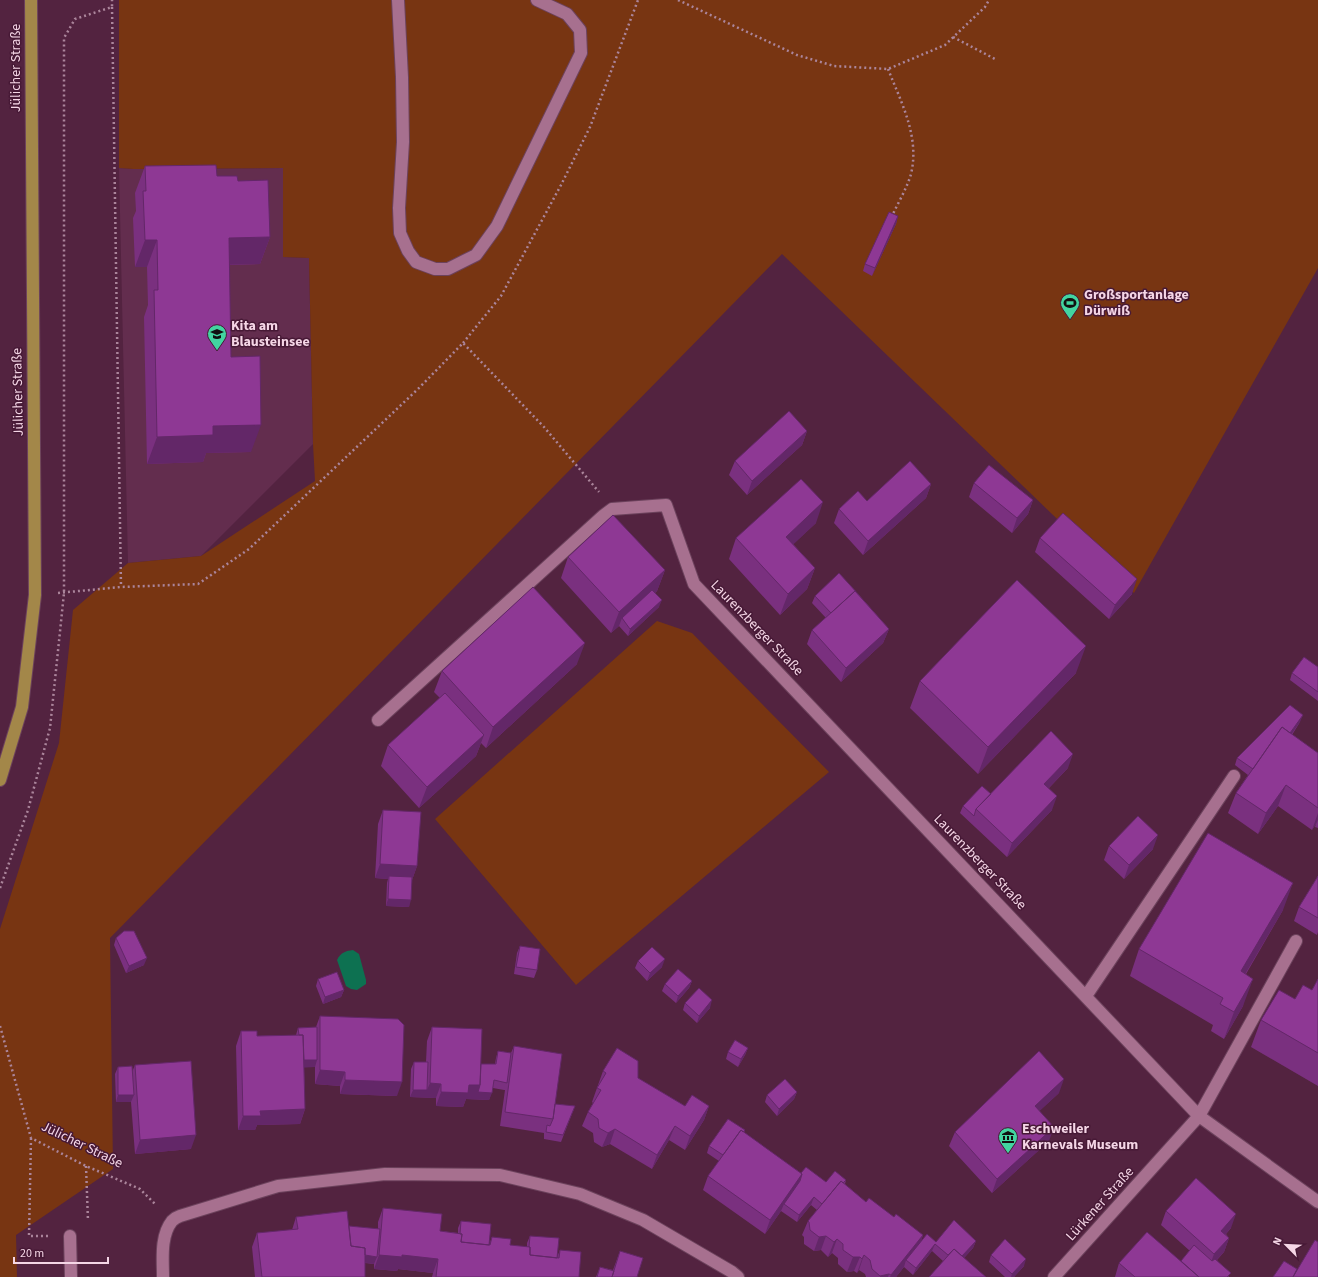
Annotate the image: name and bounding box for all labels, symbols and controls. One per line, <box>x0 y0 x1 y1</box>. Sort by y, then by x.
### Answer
street label: Jülicher Straße <box>6 24 26 112</box>
place label: Großsportanlage Dürwiß <box>1084 285 1189 321</box>
sports icon: Großsportanlage Dürwiß <box>1059 292 1081 320</box>
place label: Kita am Blausteinsee <box>231 316 310 352</box>
school or university icon: Kita am Blausteinsee <box>206 323 228 351</box>
street label: Jülicher Straße <box>7 348 29 436</box>
street label: Laurenzberger Straße <box>706 576 808 680</box>
street label: Laurenzberger Straße <box>929 810 1031 914</box>
street label: Jülicher Straße <box>38 1117 126 1173</box>
place label: Eschweiler Karnevals Museum <box>1022 1119 1138 1155</box>
museum icon: Eschweiler Karnevals Museum <box>997 1126 1019 1154</box>
street label: Lürkener Straße <box>1061 1163 1139 1245</box>
north arrow <box>1266 1225 1306 1265</box>
text: N <box>1269 1235 1286 1248</box>
scale bar <box>14 1239 108 1265</box>
text: 20 m <box>20 1245 44 1262</box>

